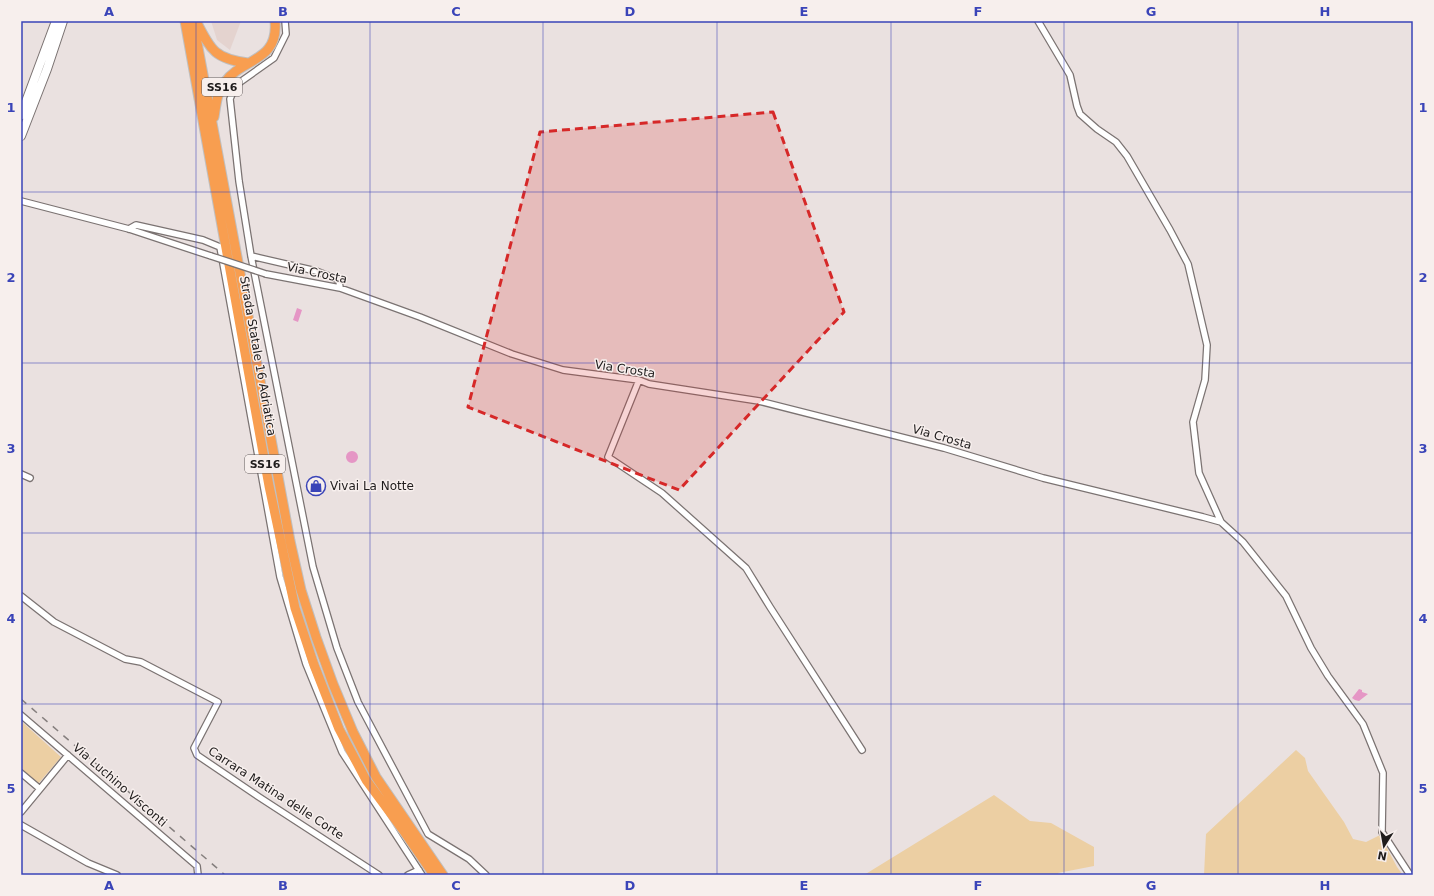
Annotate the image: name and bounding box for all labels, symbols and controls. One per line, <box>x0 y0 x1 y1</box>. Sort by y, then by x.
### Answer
text: A <box>104 4 114 19</box>
text: B <box>278 4 288 19</box>
text: C <box>451 4 461 19</box>
text: D <box>625 4 636 19</box>
text: E <box>800 4 808 19</box>
text: F <box>974 4 982 19</box>
text: G <box>1146 4 1156 19</box>
text: H <box>1320 4 1330 19</box>
road number: SS16 <box>202 78 242 96</box>
text: 1 <box>6 100 16 115</box>
text: 1 <box>1418 100 1428 115</box>
street label: Via Crosta <box>286 260 348 286</box>
text: 2 <box>6 270 16 285</box>
text: 2 <box>1418 270 1428 285</box>
street label: Strada Statale 16 Adriatica <box>237 275 279 437</box>
street label: Via Crosta <box>594 357 656 381</box>
street label: Via Crosta <box>911 422 973 452</box>
text: 3 <box>6 441 16 456</box>
text: 3 <box>1418 441 1428 456</box>
road number: SS16 <box>245 455 285 473</box>
shop icon: Vivai La Notte <box>305 475 327 497</box>
place label: Vivai La Notte <box>330 479 414 493</box>
text: 4 <box>6 611 16 626</box>
text: 4 <box>1418 611 1428 626</box>
street label: Via Luchino Visconti <box>70 740 170 830</box>
street label: Carrara Matina delle Corte <box>206 744 346 842</box>
text: 5 <box>6 781 16 796</box>
text: 5 <box>1418 781 1428 796</box>
north arrow <box>1364 826 1404 866</box>
text: N <box>1376 848 1388 863</box>
text: A <box>104 878 114 893</box>
text: B <box>278 878 288 893</box>
text: C <box>451 878 461 893</box>
text: D <box>625 878 636 893</box>
text: E <box>800 878 808 893</box>
text: F <box>974 878 982 893</box>
text: G <box>1146 878 1156 893</box>
text: H <box>1320 878 1330 893</box>

